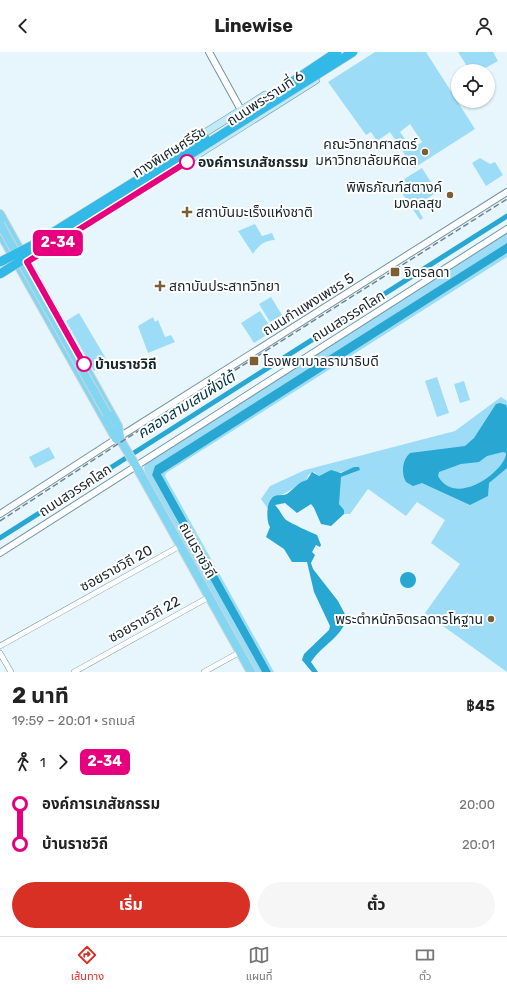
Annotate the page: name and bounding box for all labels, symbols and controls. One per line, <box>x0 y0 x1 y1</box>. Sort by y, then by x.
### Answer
icon: back <box>12 15 34 37</box>
text: Linewise <box>214 15 293 37</box>
icon: person <box>473 15 495 37</box>
map controls <box>451 64 495 108</box>
button: locate <box>451 64 495 108</box>
street label: ถนนพระรามที่ 6 <box>222 66 307 130</box>
street label: ทางพิเศษศรีรัช <box>129 123 209 182</box>
place label: คณะวิทยาศาสตร์ มหาวิทยาลัยมหิดล <box>315 136 418 169</box>
marker: คณะวิทยาศาสตร์ มหาวิทยาลัยมหิดล <box>420 147 430 157</box>
marker: องค์การเภสัชกรรม <box>179 154 195 170</box>
place label: องค์การเภสัชกรรม <box>198 154 308 171</box>
place label: พิพิธภัณฑ์สตางค์ มงคลสุข <box>346 179 442 212</box>
marker: พิพิธภัณฑ์สตางค์ มงคลสุข <box>445 190 455 200</box>
place label: สถาบันมะเร็งแห่งชาติ <box>196 204 313 221</box>
marker: สถาบันมะเร็งแห่งชาติ <box>181 206 193 218</box>
line badge: 2-34 <box>30 230 86 256</box>
text: 2-34 <box>41 234 75 251</box>
place label: จิตรลดา <box>404 264 450 281</box>
marker: จิตรลดา <box>389 266 401 278</box>
street label: ถนนกำแพงเพชร 5 <box>259 270 357 339</box>
place label: สถาบันประสาทวิทยา <box>169 278 280 295</box>
marker: สถาบันประสาทวิทยา <box>154 280 166 292</box>
street label: ถนนสวรรคโลก <box>308 287 388 346</box>
place label: โรงพยาบาลรามาธิบดี <box>263 353 379 370</box>
marker: โรงพยาบาลรามาธิบดี <box>248 355 260 367</box>
marker: บ้านราชวิถี <box>76 356 92 372</box>
place label: บ้านราชวิถี <box>95 356 157 373</box>
water label: คลองสามเสนฝั่งใต้ <box>133 365 240 442</box>
street label: ถนนสวรรคโลก <box>36 461 115 520</box>
street label: ถนนราชวิถี <box>175 519 220 581</box>
street label: ซอยราชวิถี 20 <box>77 542 156 595</box>
street label: ซอยราชวิถี 22 <box>105 593 183 646</box>
place label: พระตำหนักจิตรลดารโหฐาน <box>335 611 483 628</box>
marker: พระตำหนักจิตรลดารโหฐาน <box>486 614 496 624</box>
text: 2 นาที <box>12 682 69 709</box>
text: ฿45 <box>466 697 495 715</box>
text: 19:59 – 20:01 · รถเมล์ <box>12 713 135 728</box>
icon: walk <box>12 751 34 773</box>
icon: forward <box>52 751 74 773</box>
text: 2-34 <box>88 753 122 770</box>
text: 1 <box>40 755 46 770</box>
text: องค์การเภสัชกรรม <box>42 795 160 813</box>
text: 20:00 <box>459 797 495 812</box>
text: บ้านราชวิถี <box>42 835 108 853</box>
text: 20:01 <box>462 837 495 852</box>
button: เริ่ม <box>12 882 250 928</box>
button: ตั๋ว <box>258 882 495 928</box>
tab: เส้นทาง <box>71 944 104 985</box>
tab: แผนที่ <box>246 944 273 985</box>
tab: ตั๋ว <box>414 944 436 985</box>

